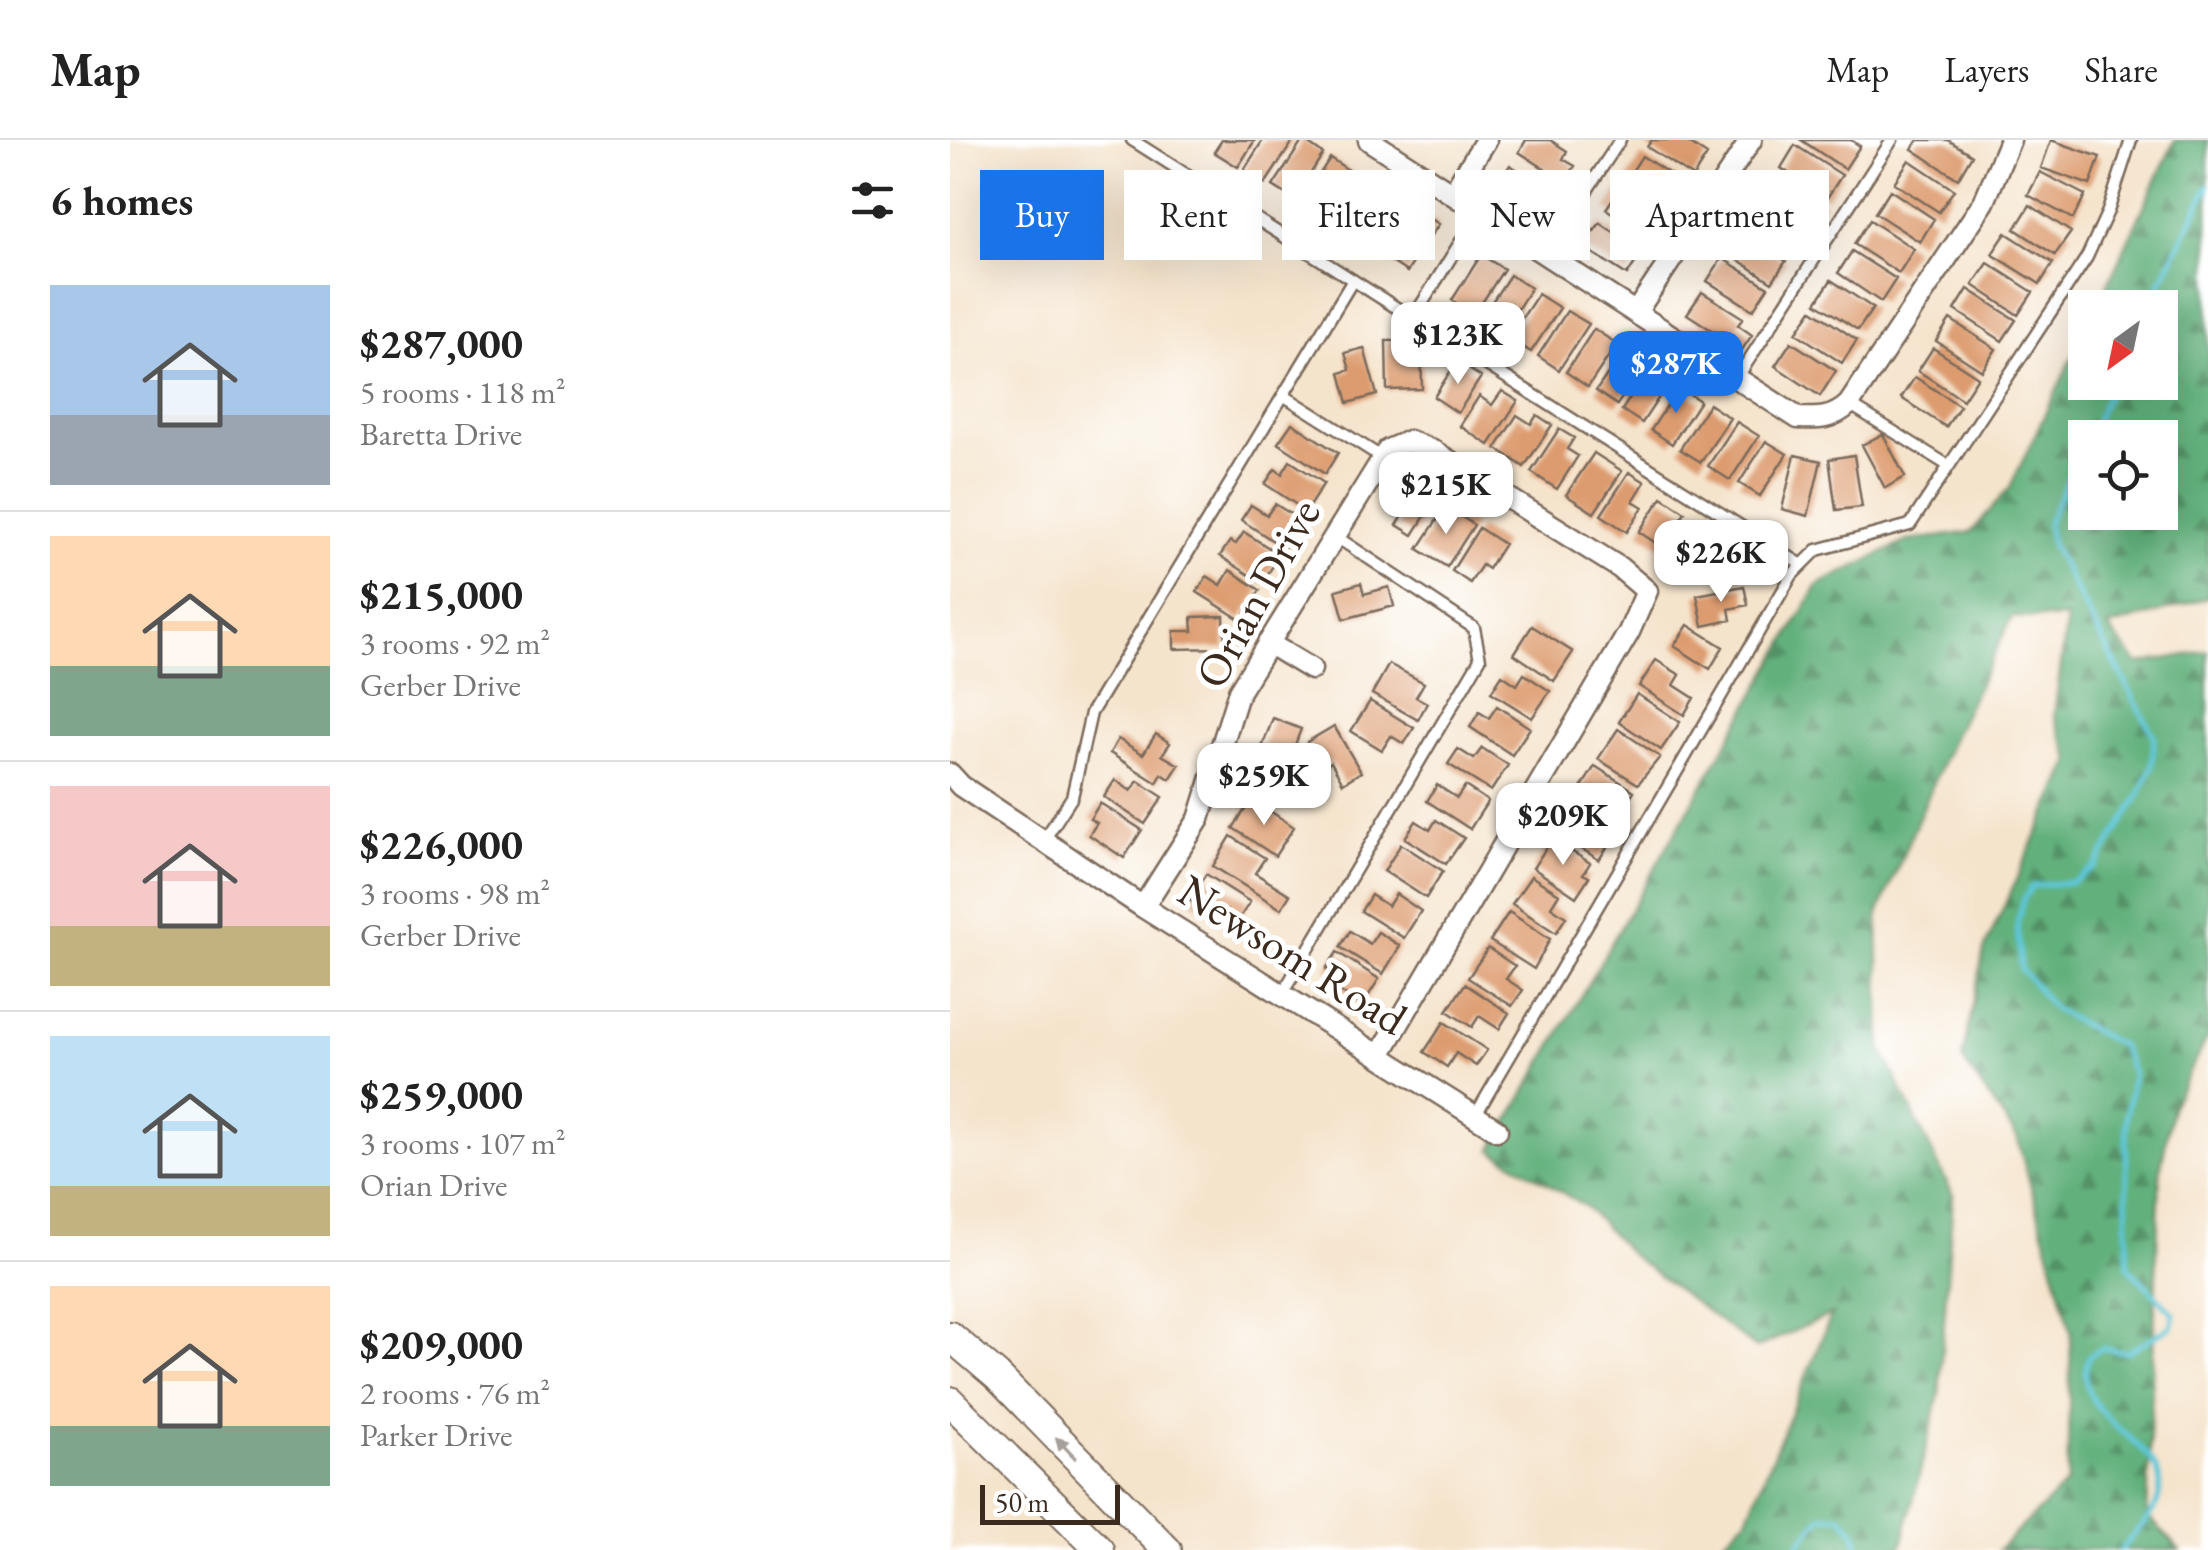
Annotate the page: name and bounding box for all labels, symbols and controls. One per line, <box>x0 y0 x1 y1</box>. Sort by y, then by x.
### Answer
text: Map <box>50 38 141 100</box>
text: Map <box>1826 47 1889 92</box>
text: Layers <box>1944 47 2029 92</box>
text: Share <box>2084 47 2158 92</box>
chip: Buy <box>980 170 1104 260</box>
chip: Rent <box>1124 170 1262 260</box>
chip: Filters <box>1282 170 1435 260</box>
chip: New <box>1455 170 1590 260</box>
chip: Apartment <box>1610 170 1829 260</box>
text: 6 homes <box>50 173 193 228</box>
icon: filters <box>845 173 900 228</box>
north arrow <box>2068 290 2178 400</box>
map controls <box>2068 290 2178 530</box>
pin: $123K <box>1388 302 1528 387</box>
text: $123K <box>1413 313 1503 355</box>
text: $287,000 <box>360 316 523 371</box>
icon: home <box>130 325 250 445</box>
pin: $287K <box>1606 331 1746 416</box>
text: $287K <box>1631 342 1721 384</box>
text: 5 rooms · 118 m² <box>360 371 566 413</box>
text: Baretta Drive <box>360 413 522 455</box>
button: locate <box>2068 420 2178 530</box>
pin: $215K <box>1376 452 1516 537</box>
text: $215K <box>1401 463 1491 505</box>
street label: Orian Drive <box>1181 488 1333 698</box>
pin: $226K <box>1651 520 1791 605</box>
text: $226K <box>1676 531 1766 573</box>
text: $215,000 <box>360 567 523 622</box>
icon: home <box>130 576 250 696</box>
text: 3 rooms · 92 m² <box>360 622 550 664</box>
text: Gerber Drive <box>360 664 521 706</box>
pin: $259K <box>1194 743 1334 828</box>
text: $259K <box>1219 754 1309 796</box>
pin: $209K <box>1493 783 1633 868</box>
text: $209K <box>1518 794 1608 836</box>
text: $226,000 <box>360 817 523 872</box>
icon: home <box>130 826 250 946</box>
street label: Newsom Road <box>1168 861 1418 1047</box>
text: 3 rooms · 98 m² <box>360 872 550 914</box>
text: Gerber Drive <box>360 914 521 956</box>
text: $259,000 <box>360 1067 523 1122</box>
icon: home <box>130 1076 250 1196</box>
text: 3 rooms · 107 m² <box>360 1122 566 1164</box>
text: Orian Drive <box>360 1164 507 1206</box>
text: $209,000 <box>360 1317 523 1372</box>
icon: home <box>130 1326 250 1446</box>
text: 2 rooms · 76 m² <box>360 1372 550 1414</box>
text: Parker Drive <box>360 1414 512 1456</box>
one-way arrow <box>1055 1437 1079 1461</box>
scale bar <box>980 1480 1120 1524</box>
text: 50 m <box>995 1484 1049 1520</box>

